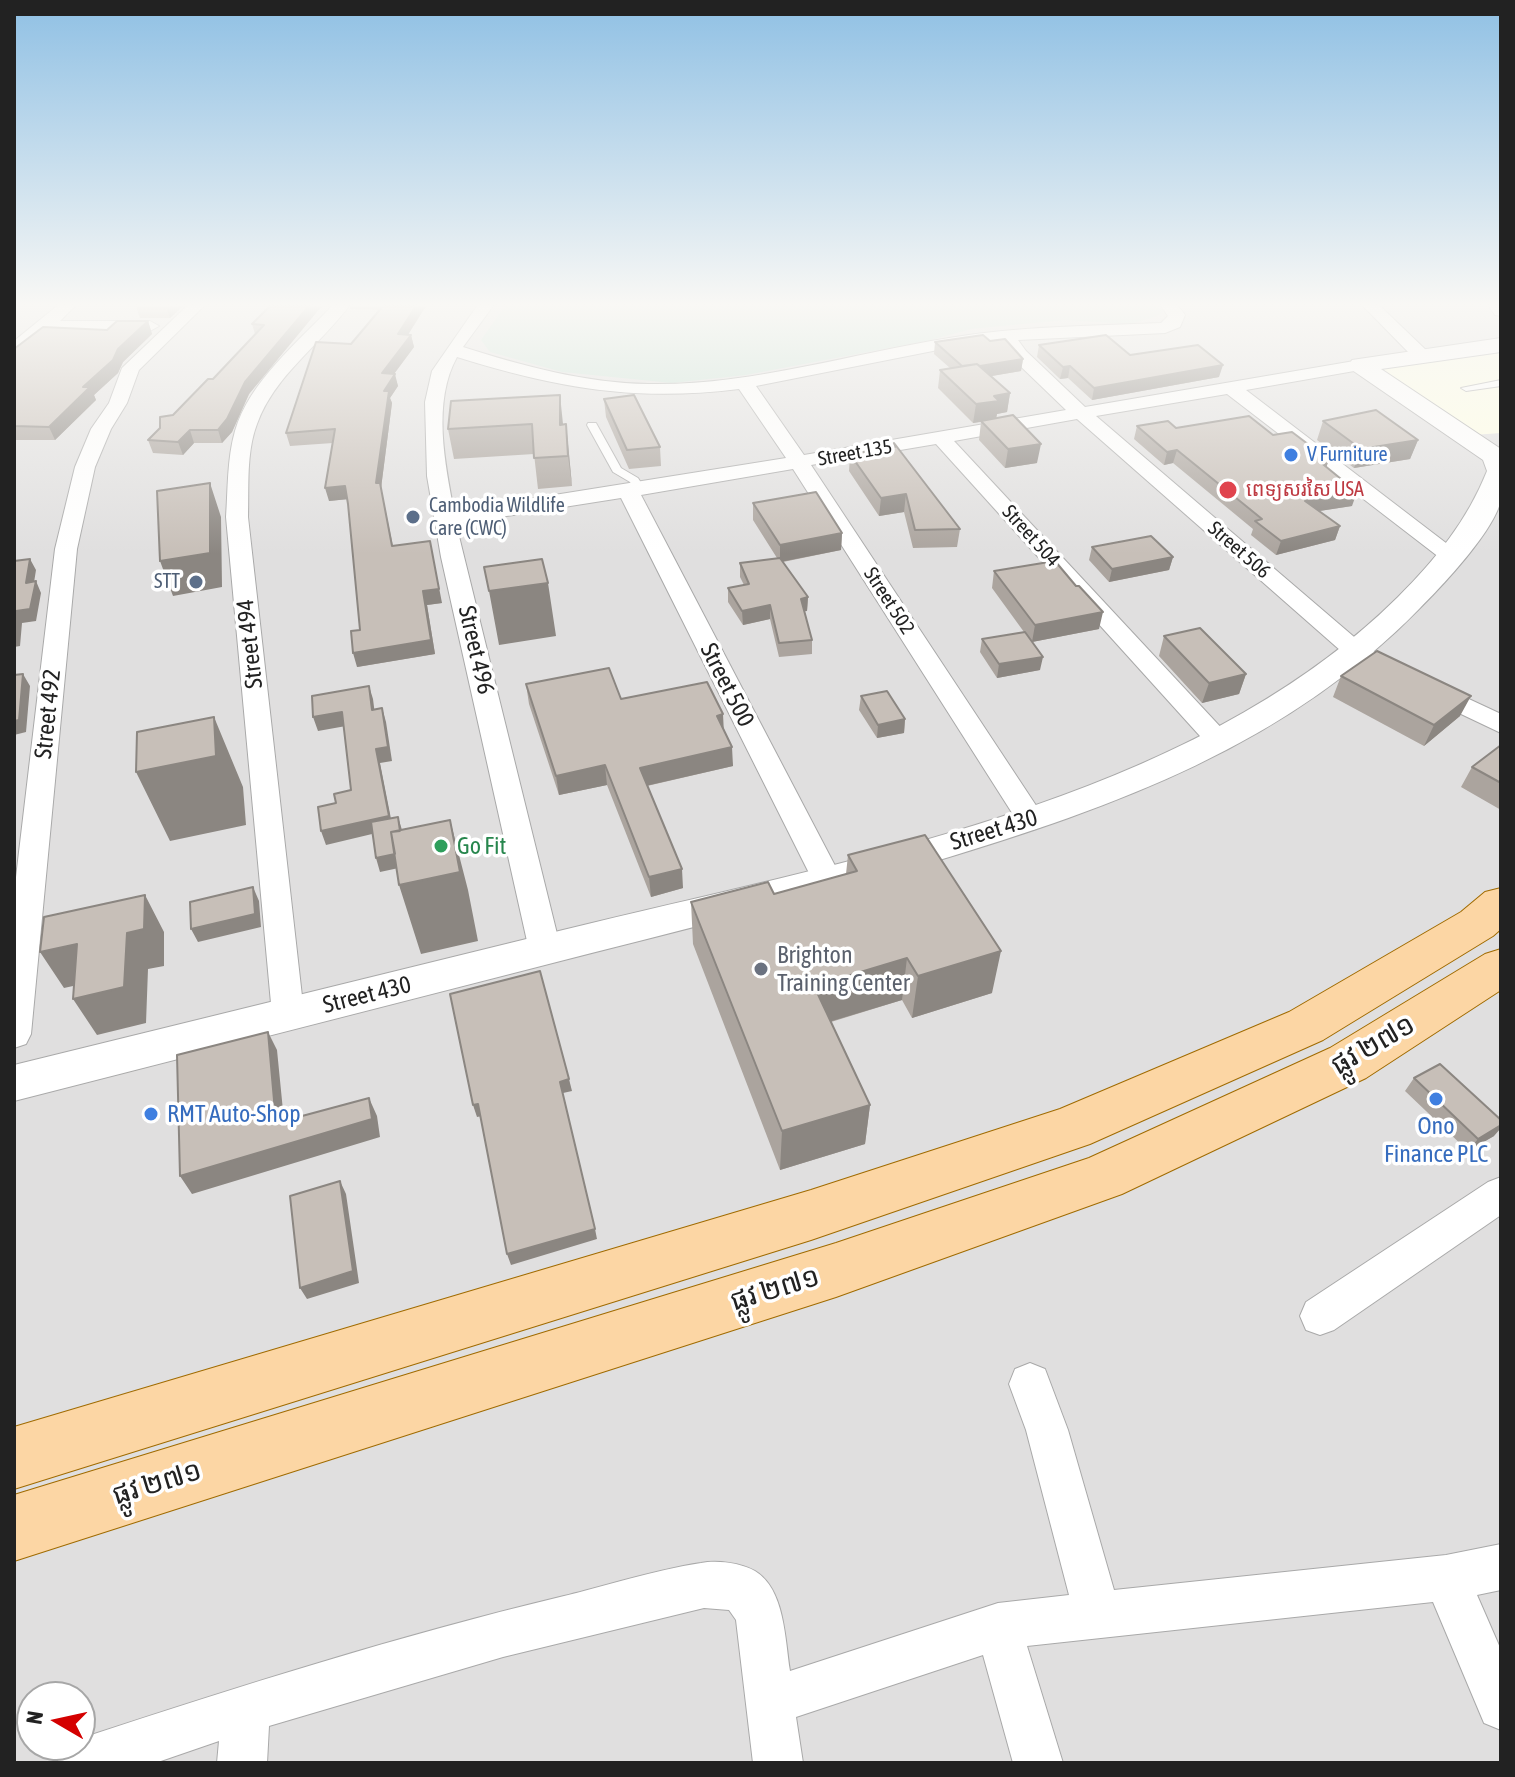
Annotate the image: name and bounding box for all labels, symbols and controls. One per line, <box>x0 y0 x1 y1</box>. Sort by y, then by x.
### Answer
street label: Street 135 <box>816 435 894 471</box>
place label: V Furniture <box>1307 443 1388 467</box>
marker: V Furniture <box>1282 446 1300 464</box>
place label: ពេទ្យសរសៃ USA <box>1246 478 1364 502</box>
marker: ពេទ្យសរសៃ USA <box>1217 479 1239 501</box>
place label: Cambodia Wildlife Care (CWC) <box>429 494 565 541</box>
street label: Street 504 <box>997 500 1065 572</box>
marker: Cambodia Wildlife Care (CWC) <box>404 508 422 526</box>
street label: Street 506 <box>1203 516 1275 584</box>
street label: Street 502 <box>859 563 919 639</box>
place label: STT <box>154 570 180 594</box>
marker: STT <box>187 573 205 591</box>
street label: Street 494 <box>231 598 269 690</box>
street label: Street 496 <box>452 603 500 697</box>
street label: Street 500 <box>694 638 760 732</box>
street label: Street 492 <box>29 668 67 760</box>
street label: Street 430 <box>947 803 1041 857</box>
place label: Go Fit <box>457 832 506 860</box>
marker: Go Fit <box>432 837 450 855</box>
place label: Brighton Training Center <box>777 941 910 997</box>
marker: Brighton Training Center <box>752 960 770 978</box>
street label: Street 430 <box>320 970 414 1020</box>
street label: ផ្លូវ ២៧១ <box>1325 1008 1421 1082</box>
marker: Ono Finance PLC <box>1427 1090 1445 1108</box>
place label: RMT Auto-Shop <box>167 1100 301 1128</box>
marker: RMT Auto-Shop <box>142 1105 160 1123</box>
place label: Ono Finance PLC <box>1384 1112 1488 1168</box>
street label: ផ្លូវ ២៧១ <box>726 1260 824 1318</box>
street label: ផ្លូវ ២៧១ <box>108 1454 206 1512</box>
north arrow <box>16 1681 96 1761</box>
text: N <box>20 1709 48 1726</box>

